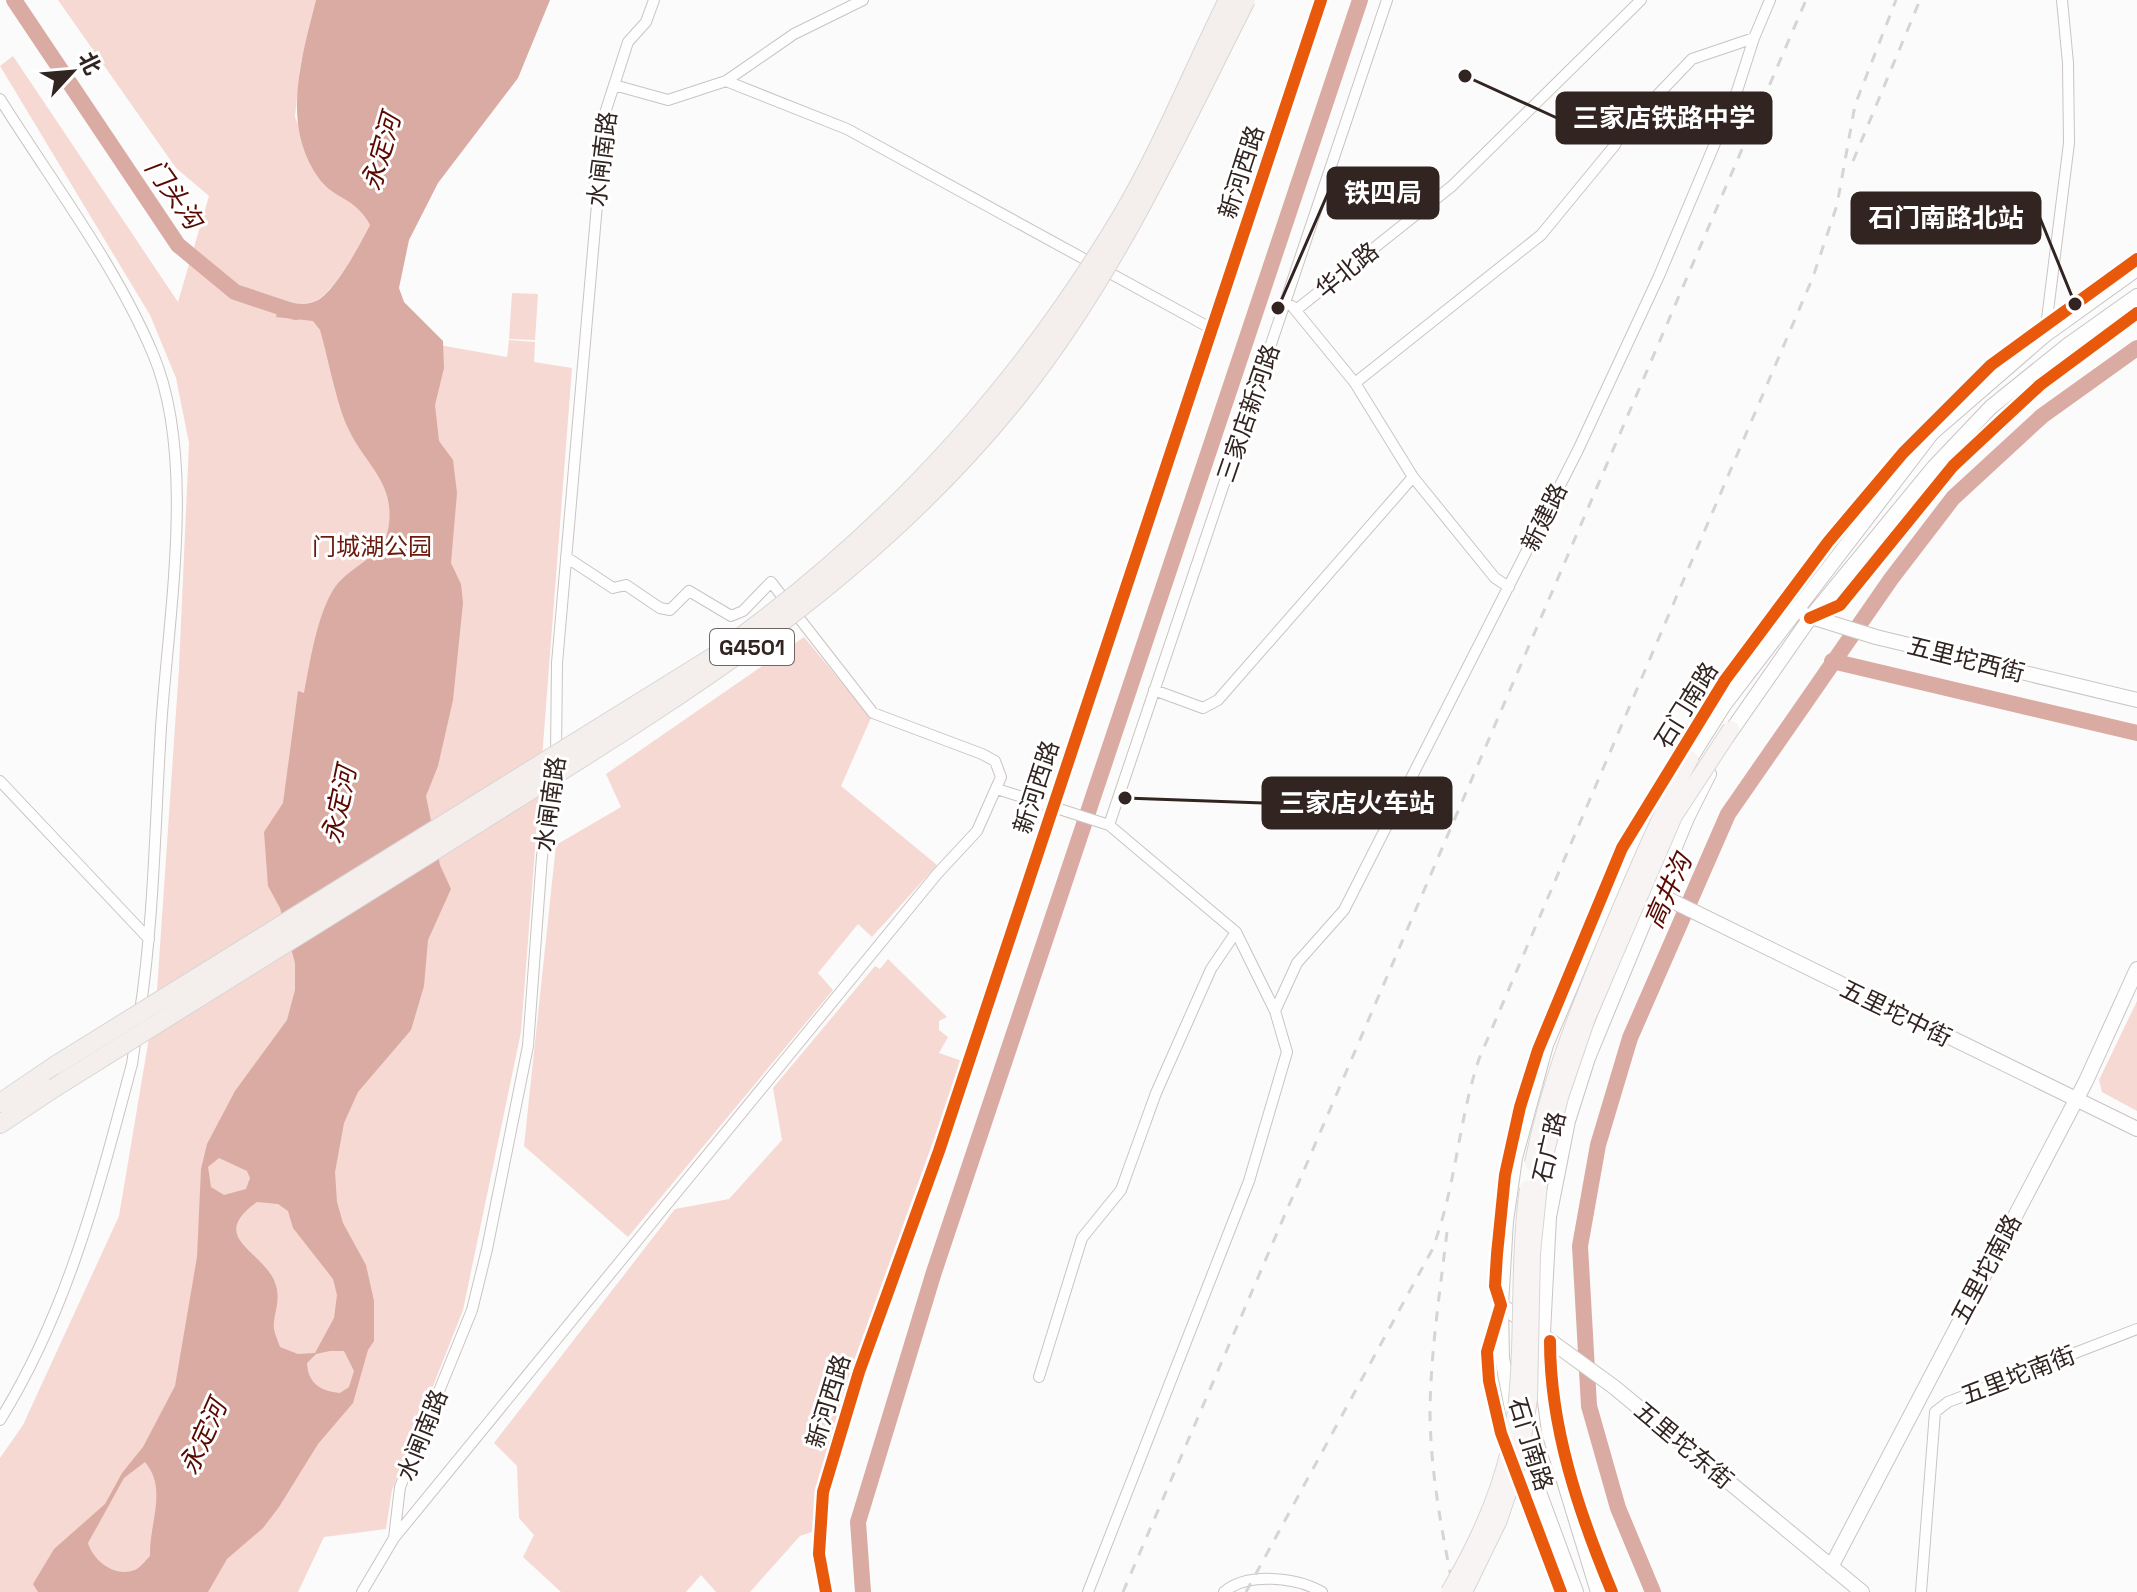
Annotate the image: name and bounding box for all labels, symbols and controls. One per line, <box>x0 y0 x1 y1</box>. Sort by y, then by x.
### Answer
north arrow <box>32 32 112 112</box>
text: 北 <box>73 47 107 79</box>
callout: 三家店铁路中学 <box>1557 93 1771 143</box>
text: 三家店铁路中学 <box>1573 101 1755 135</box>
water label: 永定河 <box>354 105 409 194</box>
street label: 水闸南路 <box>581 109 623 209</box>
street label: 新河西路 <box>1211 122 1271 222</box>
water label: 门头沟 <box>138 152 212 238</box>
callout: 铁四局 <box>1328 168 1438 218</box>
text: 铁四局 <box>1344 176 1422 210</box>
callout: 石门南路北站 <box>1852 193 2040 243</box>
text: 石门南路北站 <box>1868 201 2024 235</box>
street label: 华北路 <box>1309 235 1385 305</box>
street label: 三家店新河路 <box>1210 340 1286 486</box>
street label: 新建路 <box>1514 478 1574 556</box>
park label: 门城湖公园 <box>312 531 432 562</box>
road number: G4501 <box>710 629 794 665</box>
street label: 五里坨西街 <box>1904 629 2028 689</box>
street label: 石门南路 <box>1647 656 1725 754</box>
street label: 新河西路 <box>1006 737 1066 837</box>
street label: 水闸南路 <box>528 754 572 854</box>
water label: 永定河 <box>314 758 365 847</box>
callout: 三家店火车站 <box>1263 778 1451 828</box>
text: 三家店火车站 <box>1279 786 1435 820</box>
water label: 高井沟 <box>1637 846 1701 934</box>
street label: 五里坨中街 <box>1835 973 1957 1053</box>
street label: 石广路 <box>1526 1108 1572 1186</box>
street label: 五里坨南路 <box>1944 1209 2028 1329</box>
street label: 五里坨南街 <box>1956 1339 2080 1411</box>
street label: 新河西路 <box>799 1351 857 1451</box>
street label: 水闸南路 <box>390 1385 454 1485</box>
water label: 永定河 <box>172 1390 236 1480</box>
street label: 石门南路 <box>1502 1394 1560 1494</box>
street label: 五里坨东街 <box>1628 1395 1740 1495</box>

